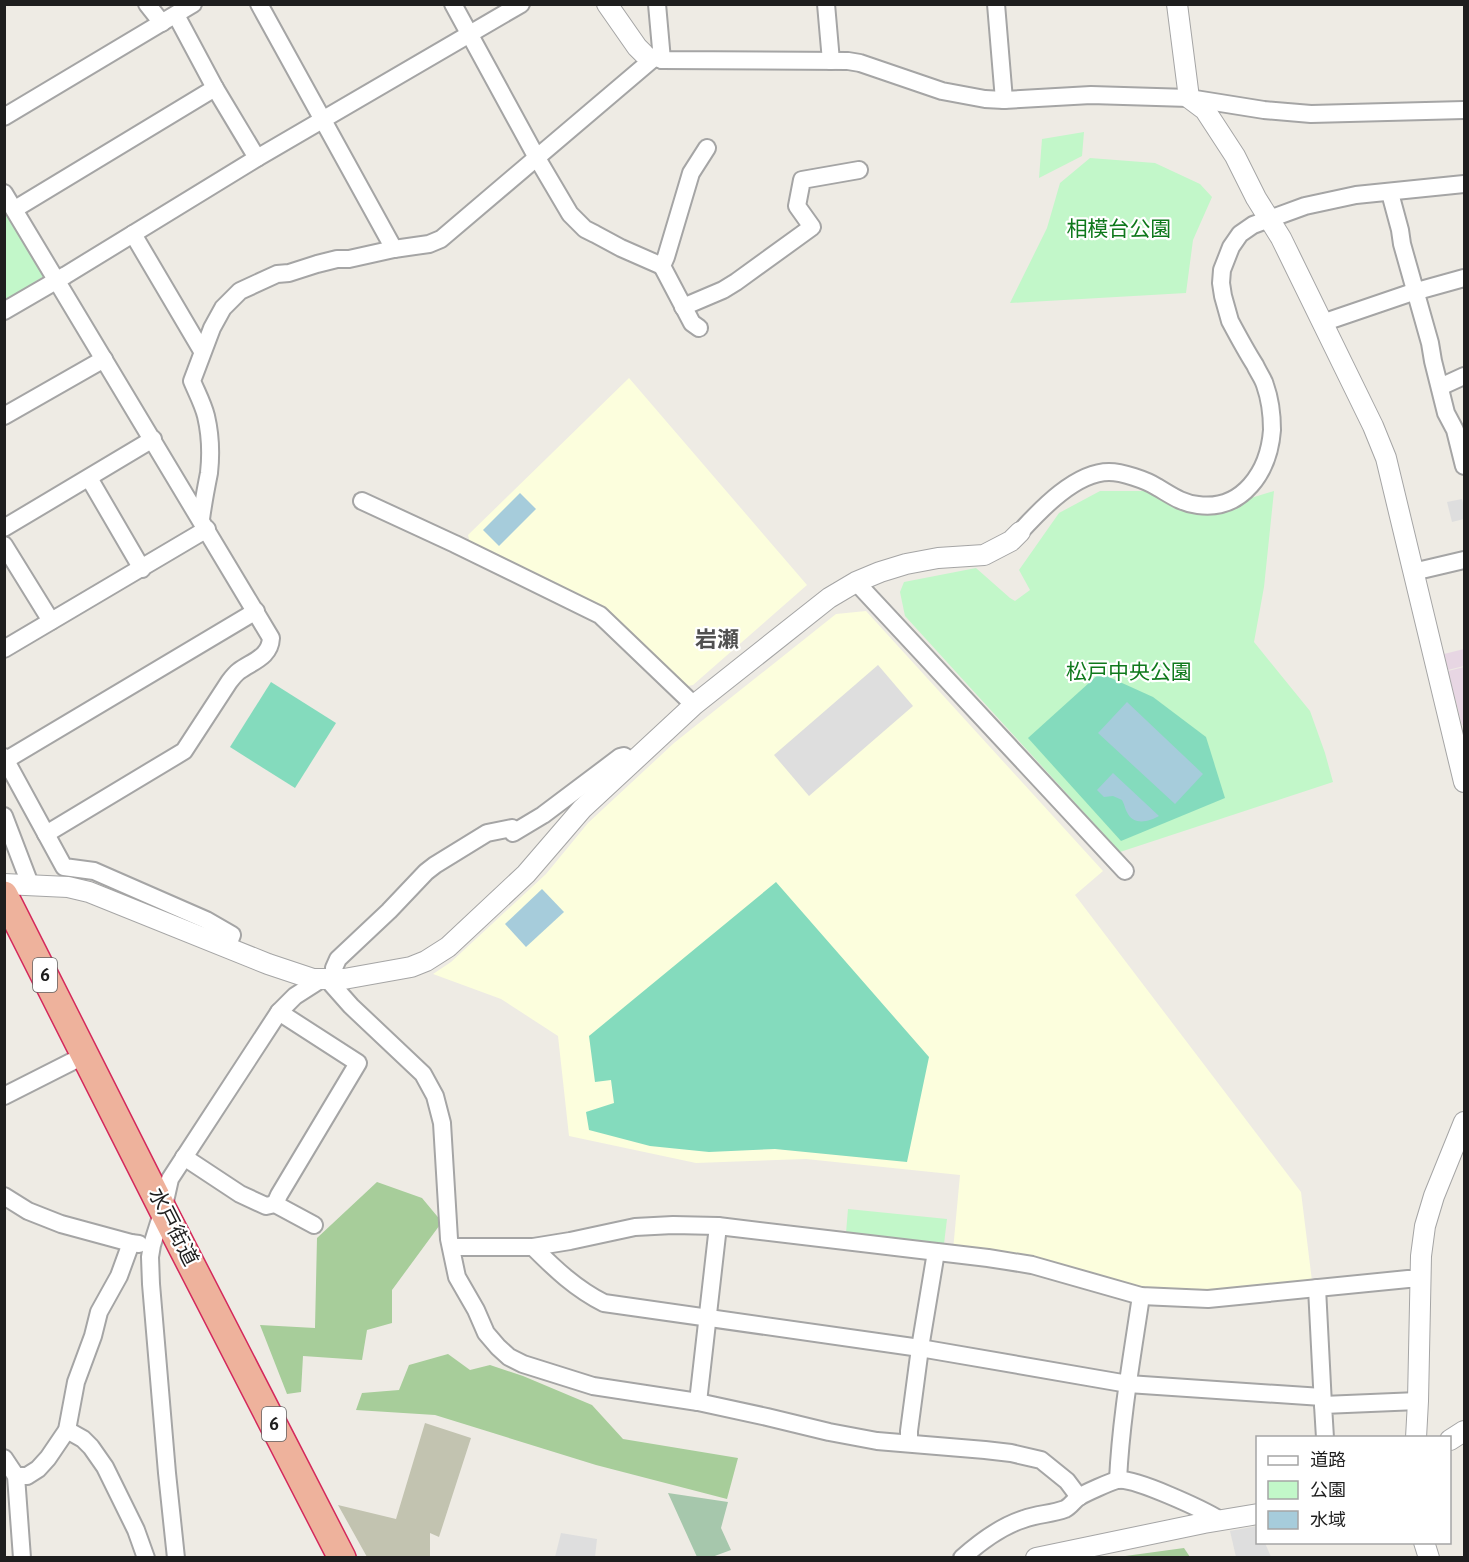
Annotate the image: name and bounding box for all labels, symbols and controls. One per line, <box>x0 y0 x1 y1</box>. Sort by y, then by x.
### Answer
park label: 相模台公園 <box>1067 218 1172 240</box>
district label: 岩瀬 <box>695 628 739 651</box>
park label: 松戸中央公園 <box>1066 661 1192 683</box>
road number: 6 <box>33 958 57 992</box>
street label: 水戸街道 <box>145 1184 202 1269</box>
road number: 6 <box>262 1407 286 1441</box>
legend <box>1256 1436 1451 1544</box>
text: 道路 <box>1310 1450 1346 1470</box>
text: 公園 <box>1310 1481 1346 1500</box>
text: 水域 <box>1310 1511 1346 1530</box>

